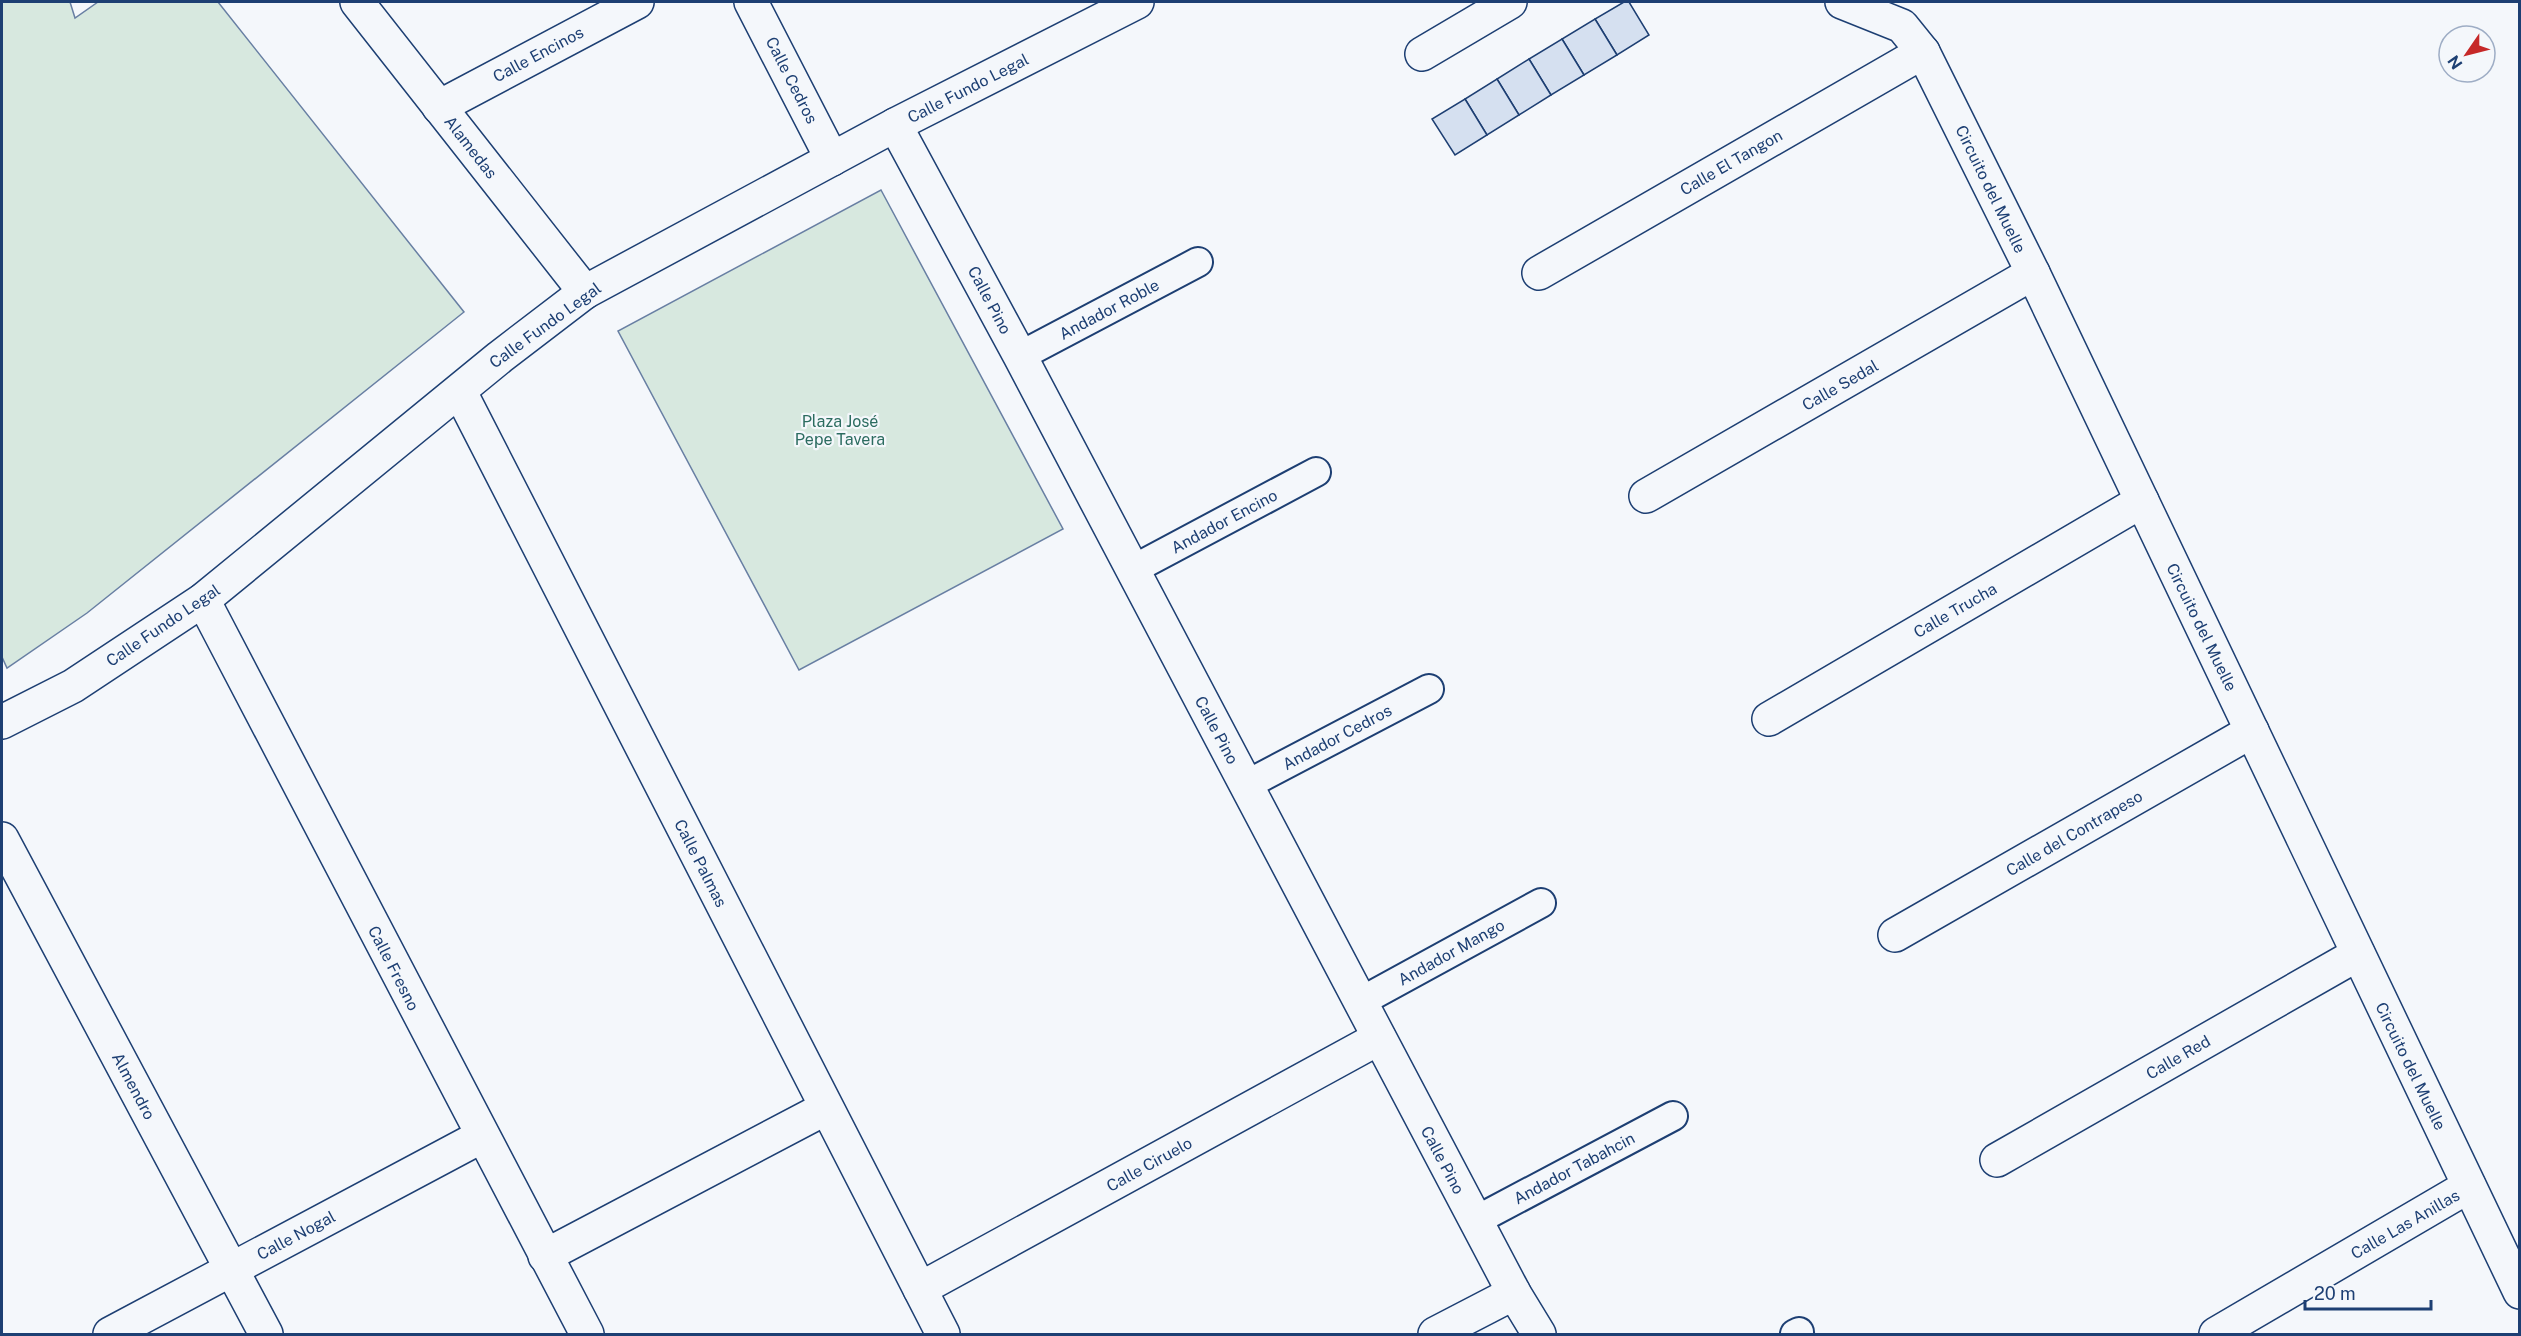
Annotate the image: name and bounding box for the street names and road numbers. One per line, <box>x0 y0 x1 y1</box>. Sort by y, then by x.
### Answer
street label: Calle Encinos <box>490 23 587 86</box>
street label: Calle Cedros <box>762 34 821 127</box>
street label: Calle Fundo Legal <box>905 50 1032 127</box>
street label: Alamedas <box>440 112 501 182</box>
street label: Circuito del Muelle <box>1951 122 2030 256</box>
street label: Calle El Tangon <box>1677 126 1786 199</box>
street label: Calle Pino <box>964 263 1015 337</box>
street label: Andador Roble <box>1056 275 1162 344</box>
street label: Calle Fundo Legal <box>486 278 605 372</box>
street label: Calle Sedal <box>1799 356 1882 415</box>
street label: Andador Encino <box>1168 485 1281 557</box>
street label: Circuito del Muelle <box>2162 560 2241 694</box>
street label: Calle Trucha <box>1910 579 2000 642</box>
street label: Calle Fundo Legal <box>103 580 224 671</box>
street label: Calle Pino <box>1191 693 1242 767</box>
street label: Andador Cedros <box>1280 701 1395 774</box>
street label: Calle del Contrapeso <box>2003 787 2146 880</box>
street label: Calle Palmas <box>670 816 731 910</box>
street label: Andador Mango <box>1395 915 1508 990</box>
street label: Calle Fresno <box>364 923 423 1014</box>
street label: Circuito del Muelle <box>2371 999 2450 1133</box>
street label: Calle Red <box>2143 1031 2214 1083</box>
street label: Almendro <box>108 1050 159 1123</box>
street label: Calle Pino <box>1417 1123 1468 1197</box>
street label: Andador Tabahcin <box>1510 1128 1638 1208</box>
street label: Calle Ciruelo <box>1103 1133 1195 1196</box>
street label: Calle Las Anillas <box>2348 1186 2463 1263</box>
street label: Calle Nogal <box>254 1207 339 1264</box>

